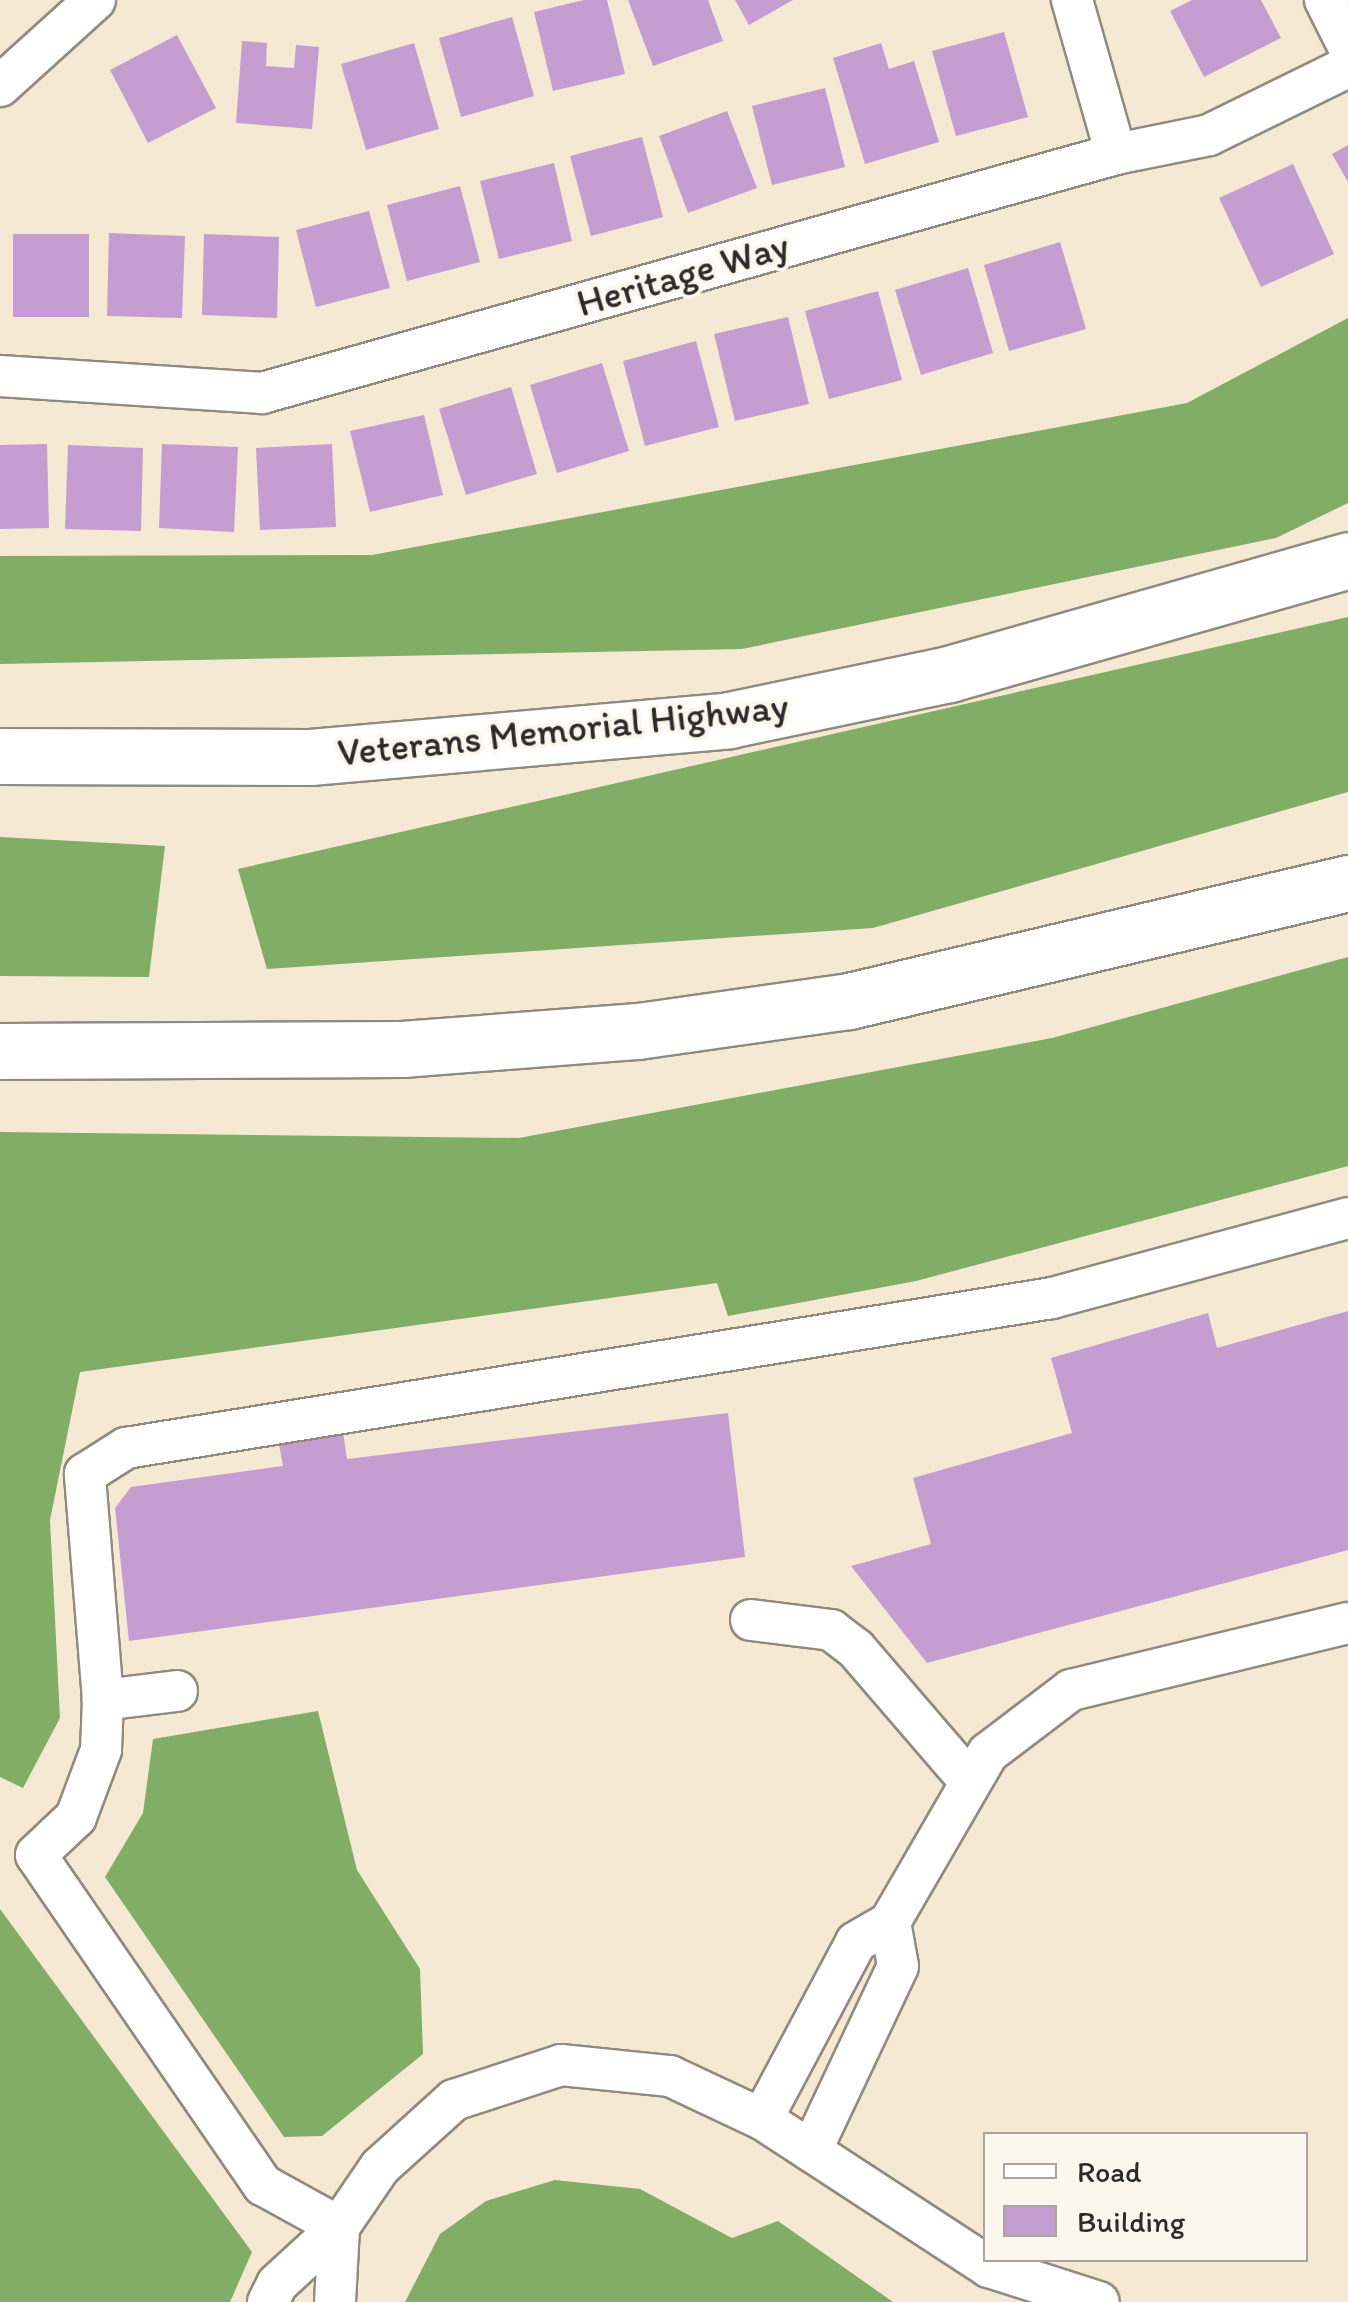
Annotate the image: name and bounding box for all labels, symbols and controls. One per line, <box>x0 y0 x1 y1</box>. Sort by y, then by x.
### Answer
street label: Heritage Way <box>572 223 794 327</box>
street label: Veterans Memorial Highway <box>336 684 790 776</box>
legend <box>983 2132 1308 2262</box>
text: Road <box>1077 2153 1142 2190</box>
text: Building <box>1077 2203 1185 2240</box>

